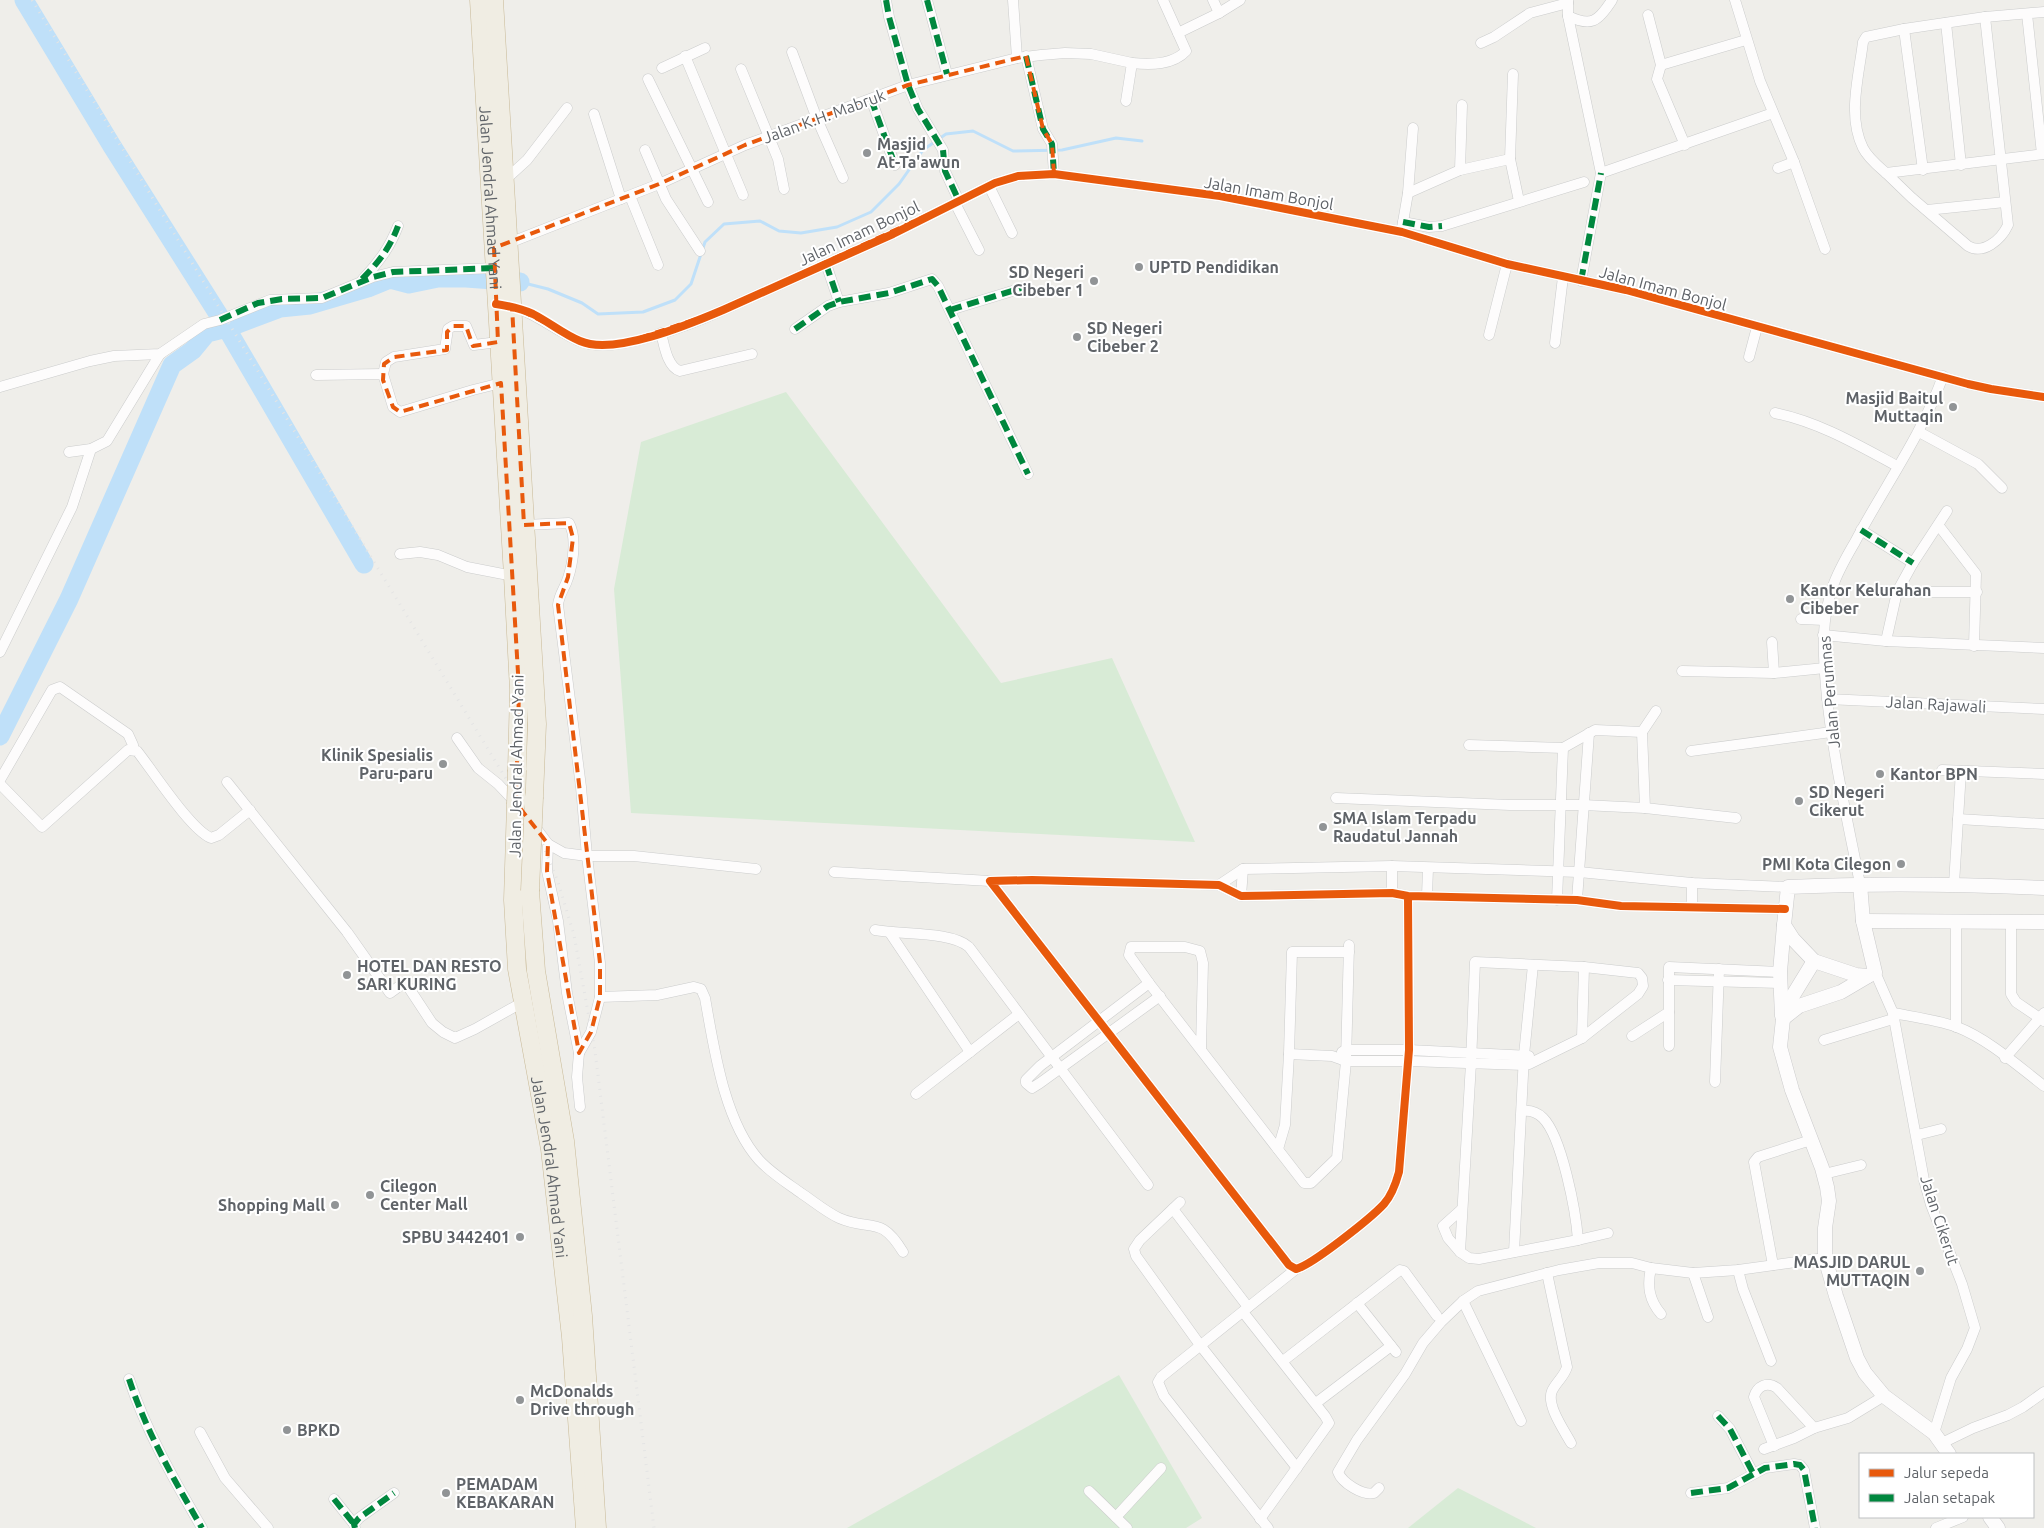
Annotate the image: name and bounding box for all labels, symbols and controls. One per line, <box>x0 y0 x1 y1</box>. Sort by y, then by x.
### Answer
street label: Jalan K.H. Mabruk <box>760 86 888 146</box>
street label: Jalan Jendral Ahmad Yani <box>476 106 505 290</box>
place label: Masjid At-Ta'awun <box>877 135 960 171</box>
marker: Masjid At-Ta'awun <box>861 147 873 159</box>
street label: Jalan Imam Bonjol <box>1203 173 1335 213</box>
street label: Jalan Imam Bonjol <box>796 197 922 269</box>
place label: UPTD Pendidikan <box>1149 258 1279 276</box>
marker: UPTD Pendidikan <box>1133 261 1145 273</box>
street label: Jalan Imam Bonjol <box>1597 262 1729 314</box>
place label: SD Negeri Cibeber 1 <box>1009 263 1084 299</box>
marker: SD Negeri Cibeber 1 <box>1088 275 1100 287</box>
place label: SD Negeri Cibeber 2 <box>1087 319 1162 355</box>
marker: SD Negeri Cibeber 2 <box>1071 331 1083 343</box>
place label: Masjid Baitul Muttaqin <box>1845 389 1943 425</box>
marker: Masjid Baitul Muttaqin <box>1947 401 1959 413</box>
place label: Kantor Kelurahan Cibeber <box>1800 581 1931 617</box>
marker: Kantor Kelurahan Cibeber <box>1784 593 1796 605</box>
street label: Jalan Perumnas <box>1815 635 1843 749</box>
street label: Jalan Jendral Ahmad Yani <box>505 674 527 858</box>
street label: Jalan Rajawali <box>1885 692 1987 716</box>
place label: Klinik Spesialis Paru-paru <box>321 746 433 782</box>
marker: Klinik Spesialis Paru-paru <box>437 758 449 770</box>
place label: Kantor BPN <box>1890 765 1978 783</box>
marker: Kantor BPN <box>1874 768 1886 780</box>
place label: SD Negeri Cikerut <box>1809 783 1884 819</box>
marker: SD Negeri Cikerut <box>1793 795 1805 807</box>
place label: SMA Islam Terpadu Raudatul Jannah <box>1333 809 1477 845</box>
marker: SMA Islam Terpadu Raudatul Jannah <box>1317 821 1329 833</box>
place label: PMI Kota Cilegon <box>1762 855 1891 873</box>
marker: PMI Kota Cilegon <box>1895 858 1907 870</box>
place label: HOTEL DAN RESTO SARI KURING <box>357 957 502 993</box>
marker: HOTEL DAN RESTO SARI KURING <box>341 969 353 981</box>
street label: Jalan Jendral Ahmad Yani <box>528 1075 571 1259</box>
street label: Jalan Cikerut <box>1917 1173 1963 1268</box>
place label: Cilegon Center Mall <box>380 1177 468 1213</box>
marker: Cilegon Center Mall <box>364 1189 376 1201</box>
place label: Shopping Mall <box>218 1196 325 1214</box>
marker: Shopping Mall <box>329 1199 341 1211</box>
place label: SPBU 3442401 <box>402 1228 510 1246</box>
marker: SPBU 3442401 <box>514 1231 526 1243</box>
place label: MASJID DARUL MUTTAQIN <box>1794 1253 1910 1289</box>
marker: MASJID DARUL MUTTAQIN <box>1914 1265 1926 1277</box>
place label: McDonalds Drive through <box>530 1382 634 1418</box>
marker: McDonalds Drive through <box>514 1394 526 1406</box>
place label: BPKD <box>297 1421 340 1439</box>
marker: BPKD <box>281 1424 293 1436</box>
legend <box>1859 1453 2034 1518</box>
text: Jalur sepeda <box>1904 1464 1989 1481</box>
place label: PEMADAM KEBAKARAN <box>456 1475 554 1511</box>
marker: PEMADAM KEBAKARAN <box>440 1487 452 1499</box>
text: Jalan setapak <box>1904 1489 1996 1506</box>

